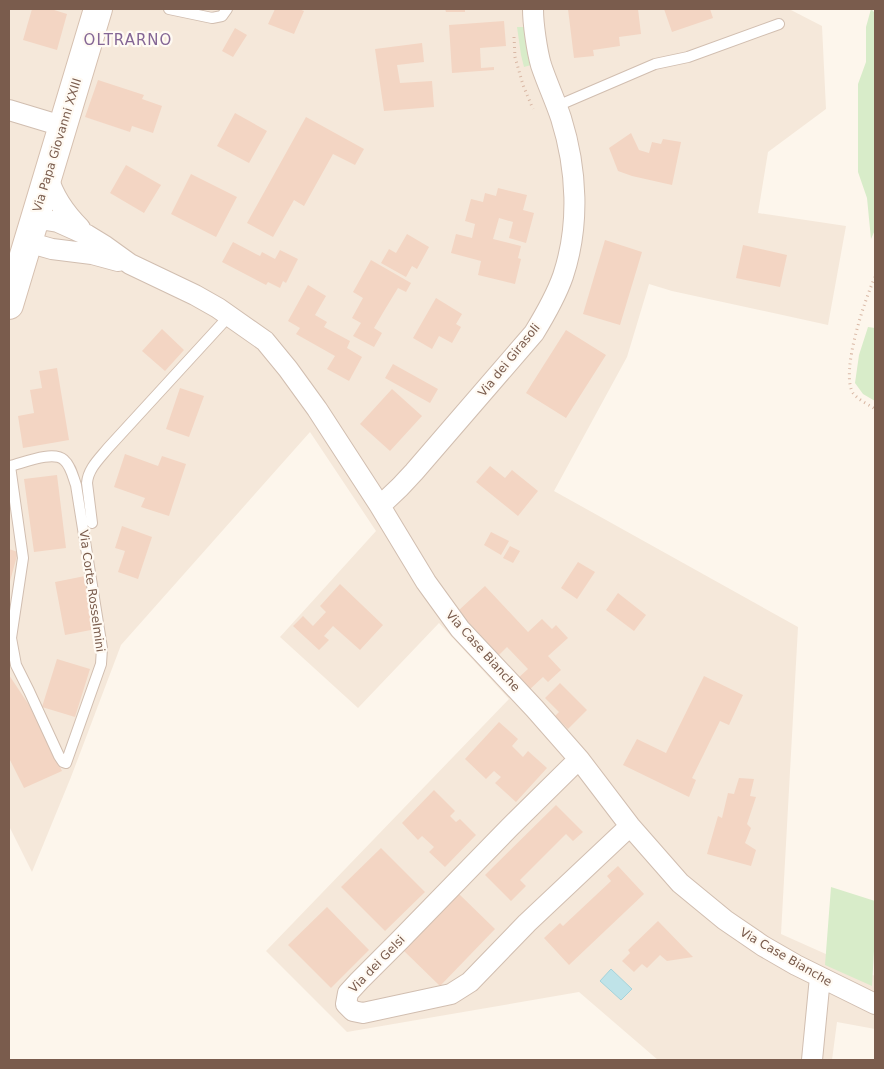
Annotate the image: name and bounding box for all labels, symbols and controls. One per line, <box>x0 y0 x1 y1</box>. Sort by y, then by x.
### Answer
district label: OLTRARNO <box>84 31 172 49</box>
street label: Via Papa Giovanni XXIII <box>30 76 84 214</box>
street label: Via dei Girasoli <box>475 321 543 399</box>
street label: Via Corte Rosselmini <box>76 529 108 653</box>
street label: Via Case Bianche <box>443 608 523 694</box>
street label: Via Case Bianche <box>738 925 834 989</box>
street label: Via dei Gelsi <box>346 932 408 996</box>

